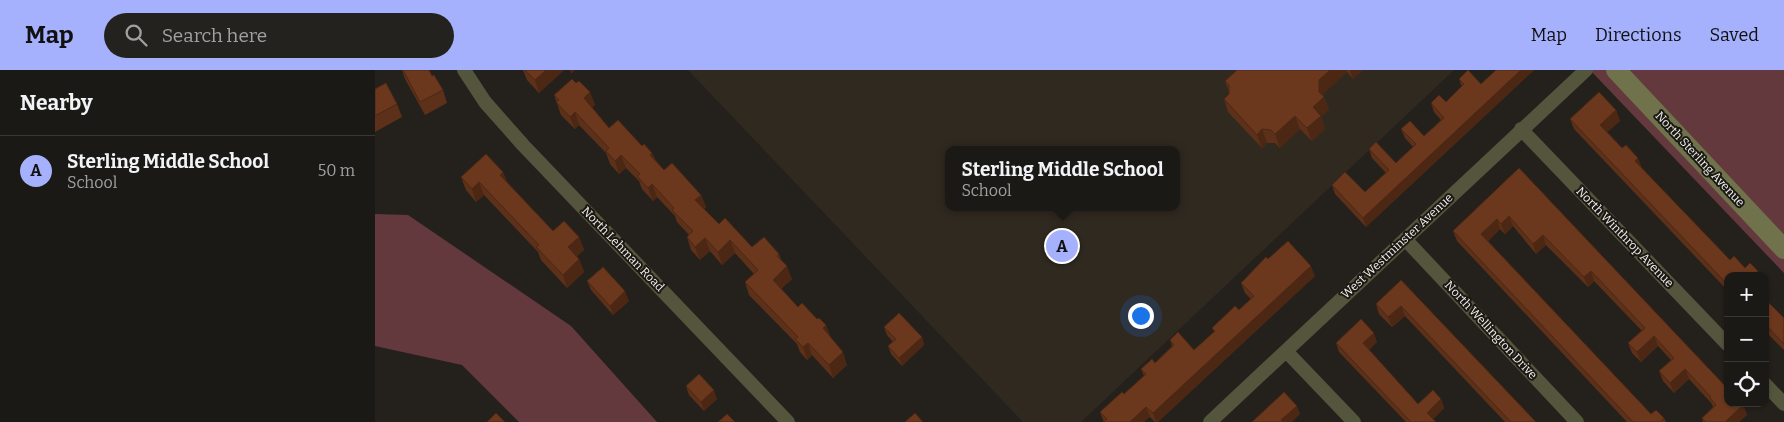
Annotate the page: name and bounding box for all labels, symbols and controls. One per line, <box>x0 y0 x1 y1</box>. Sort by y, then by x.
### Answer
search box <box>104 13 454 58</box>
text: Map <box>25 21 74 49</box>
icon: search <box>122 21 150 49</box>
text: Search here <box>162 24 267 47</box>
text: Map <box>1531 24 1567 46</box>
text: Directions <box>1595 24 1682 46</box>
text: Saved <box>1710 24 1759 46</box>
text: Nearby <box>20 90 93 116</box>
street label: North Sterling Avenue <box>1652 109 1748 209</box>
popup <box>945 146 1180 211</box>
text: Sterling Middle School <box>67 150 269 173</box>
text: Sterling Middle School <box>961 158 1164 181</box>
text: A <box>30 161 42 180</box>
text: 50 m <box>318 161 355 180</box>
text: School <box>67 173 117 192</box>
text: School <box>961 181 1012 200</box>
street label: North Winthrop Avenue <box>1573 184 1677 290</box>
street label: West Westminster Avenue <box>1338 191 1456 301</box>
street label: North Lehman Road <box>579 204 667 294</box>
pin: A <box>1046 227 1078 265</box>
map controls <box>1724 272 1769 407</box>
button: + <box>1724 272 1769 317</box>
street label: North Wellington Drive <box>1442 278 1540 382</box>
your location <box>1128 303 1154 329</box>
button: − <box>1724 317 1769 362</box>
button: locate <box>1724 362 1769 407</box>

